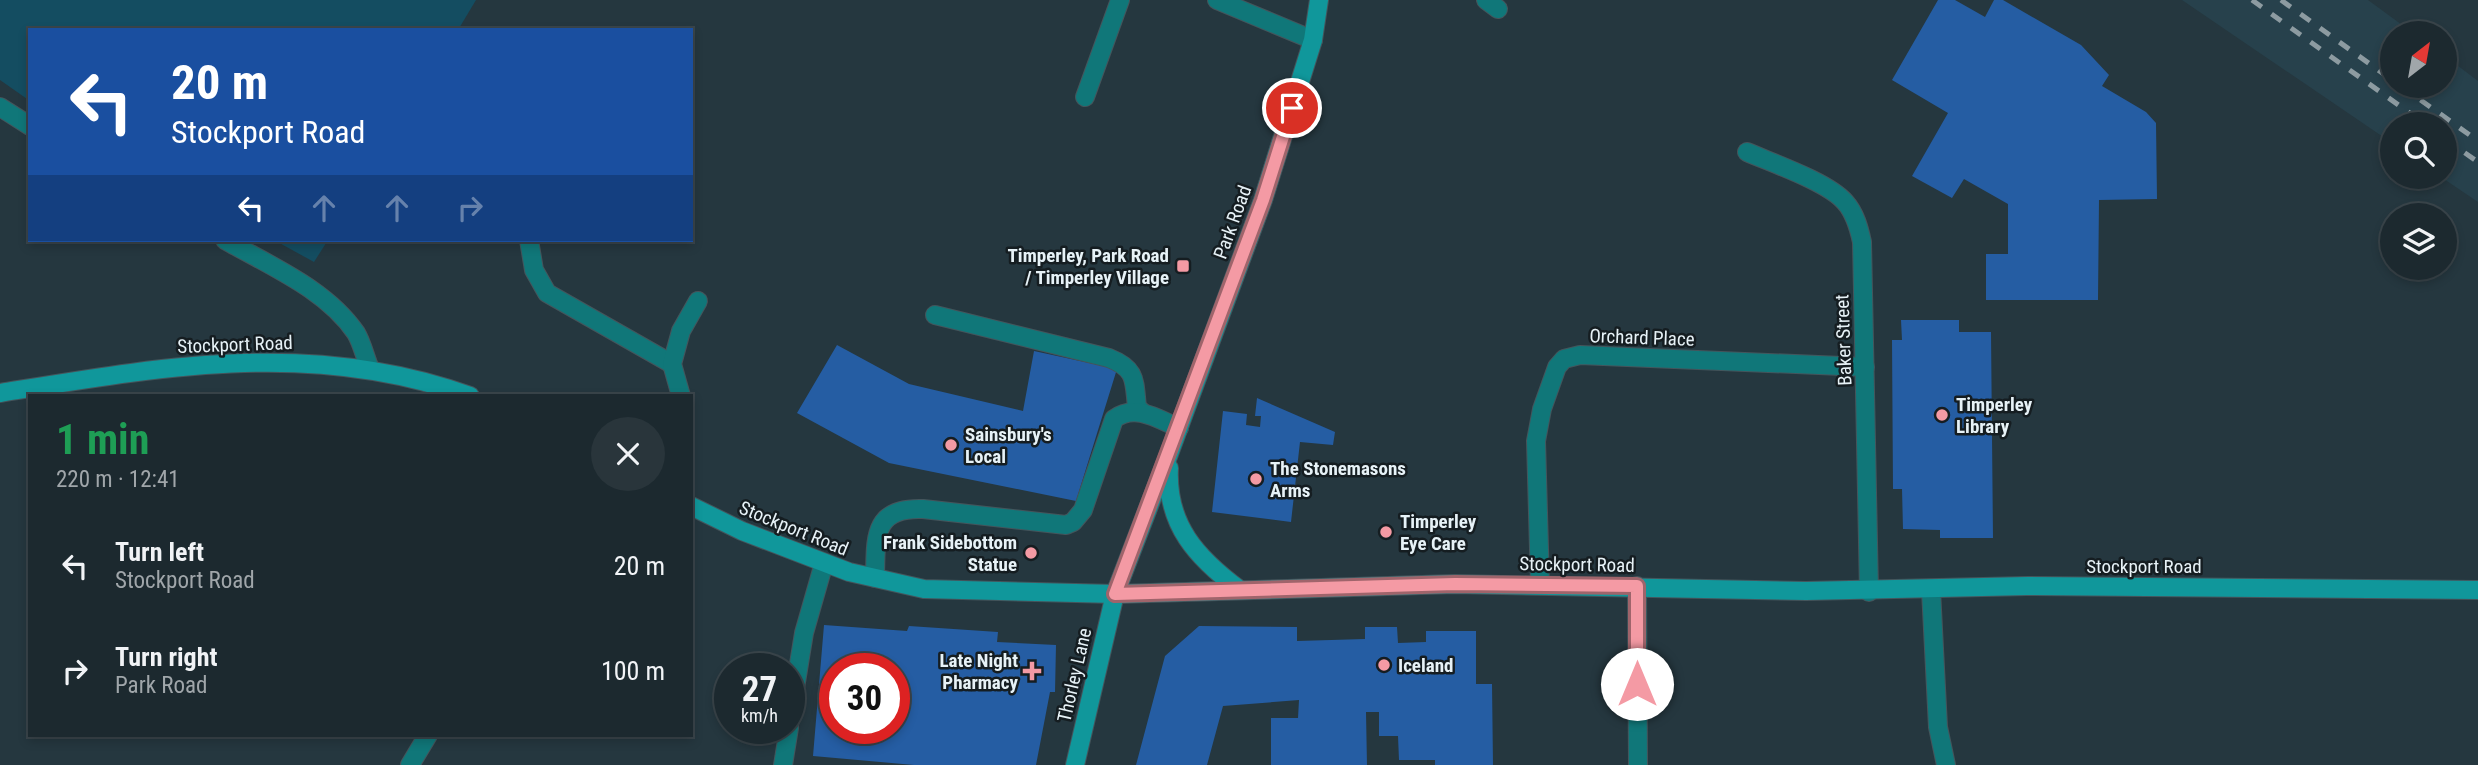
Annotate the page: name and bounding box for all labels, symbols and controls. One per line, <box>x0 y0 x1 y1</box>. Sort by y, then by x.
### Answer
north arrow <box>2380 21 2457 98</box>
map controls <box>2380 21 2457 280</box>
text: 20 m <box>171 54 268 111</box>
icon: left <box>56 56 147 147</box>
pin <box>1262 78 1322 138</box>
icon: arrive <box>1273 89 1311 127</box>
button: search <box>2380 112 2457 189</box>
text: Stockport Road <box>171 113 365 151</box>
street label: Park Road <box>1209 182 1256 262</box>
icon: left <box>232 189 270 227</box>
icon: ahead <box>305 189 343 227</box>
icon: ahead <box>378 189 416 227</box>
icon: right <box>451 189 489 227</box>
button: layers <box>2380 203 2457 280</box>
place label: Timperley, Park Road / Timperley Village <box>1008 244 1169 289</box>
marker: Timperley, Park Road / Timperley Village <box>1175 258 1191 274</box>
street label: Baker Street <box>1830 294 1857 386</box>
street label: Orchard Place <box>1589 324 1695 351</box>
street label: Stockport Road <box>177 331 293 358</box>
place label: Timperley Library <box>1956 393 2033 438</box>
marker: Timperley Library <box>1934 407 1950 423</box>
text: 1 min <box>56 415 149 464</box>
button: close <box>591 417 665 491</box>
place label: Sainsbury's Local <box>965 423 1052 468</box>
marker: Sainsbury's Local <box>943 437 959 453</box>
place label: The Stonemasons Arms <box>1270 457 1406 502</box>
text: 220 m · 12:41 <box>56 466 180 493</box>
marker: The Stonemasons Arms <box>1248 471 1264 487</box>
street label: Stockport Road <box>736 496 852 561</box>
place label: Timperley Eye Care <box>1400 510 1477 555</box>
marker: Timperley Eye Care <box>1378 524 1394 540</box>
place label: Frank Sidebottom Statue <box>883 531 1017 576</box>
text: Turn left <box>115 537 204 567</box>
marker: Frank Sidebottom Statue <box>1023 545 1039 561</box>
icon: left <box>56 547 94 585</box>
text: 20 m <box>614 551 665 581</box>
street label: Stockport Road <box>1519 552 1635 577</box>
street label: Stockport Road <box>2086 555 2202 578</box>
text: Stockport Road <box>115 567 255 594</box>
street label: Thorley Lane <box>1052 626 1097 724</box>
text: Turn right <box>115 642 217 672</box>
position arrow <box>1600 647 1674 721</box>
place label: Late Night Pharmacy <box>939 649 1019 694</box>
icon: right <box>56 652 94 690</box>
speed limit sign: 30 <box>819 653 910 744</box>
place label: Iceland <box>1398 654 1453 677</box>
text: 100 m <box>601 656 665 686</box>
marker: Iceland <box>1376 657 1392 673</box>
marker: Late Night Pharmacy <box>1024 663 1040 679</box>
text: 27 <box>742 669 777 710</box>
text: Park Road <box>115 672 207 699</box>
text: km/h <box>741 705 778 726</box>

